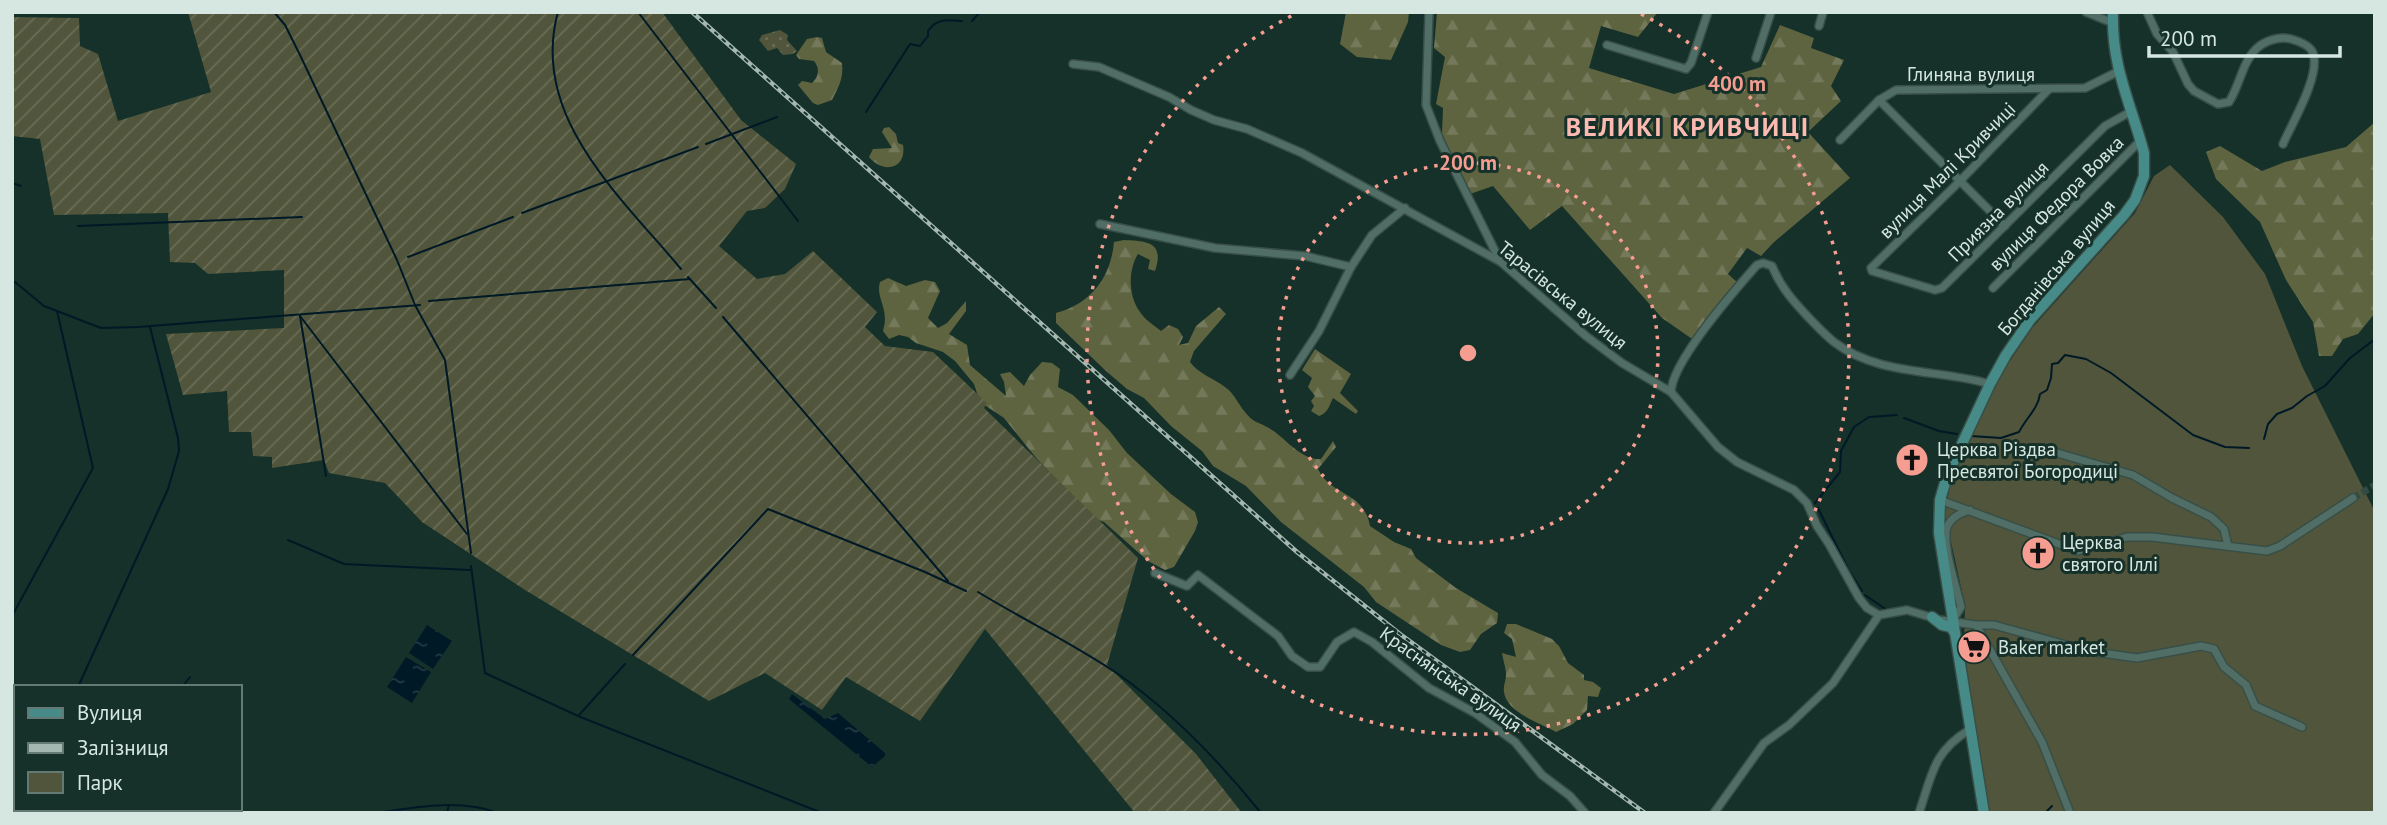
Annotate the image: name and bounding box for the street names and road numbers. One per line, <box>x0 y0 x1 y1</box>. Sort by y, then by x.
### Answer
street label: Глиняна вулиця <box>1907 62 2035 86</box>
street label: вулиця Малі Кривчиці <box>1874 97 2020 243</box>
street label: вулиця Федора Вовка <box>1983 130 2129 276</box>
street label: Приязна вулиця <box>1943 156 2053 266</box>
street label: Богданівська вулиця <box>1992 194 2120 340</box>
street label: Тарасівська вулиця <box>1494 236 1632 354</box>
street label: Краснянська вулиця <box>1375 621 1527 737</box>

